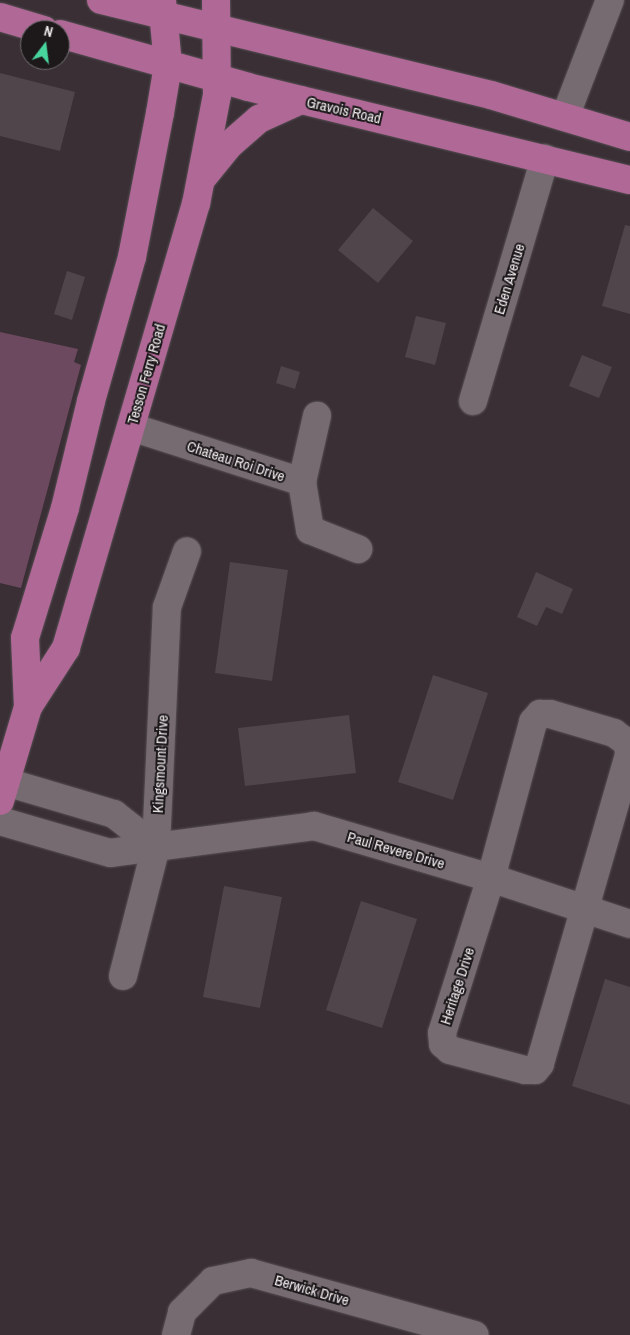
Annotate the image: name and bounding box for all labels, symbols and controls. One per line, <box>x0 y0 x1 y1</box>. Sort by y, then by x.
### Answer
north arrow <box>20 20 70 70</box>
text: N <box>42 22 55 41</box>
street label: Gravois Road <box>305 93 383 127</box>
street label: Eden Avenue <box>490 241 528 317</box>
street label: Tesson Ferry Road <box>123 322 169 426</box>
street label: Chateau Roi Drive <box>185 437 287 485</box>
street label: Kingsmount Drive <box>148 714 172 814</box>
street label: Paul Revere Drive <box>345 827 447 873</box>
street label: Heritage Drive <box>436 945 478 1027</box>
street label: Berwick Drive <box>273 1271 351 1309</box>

